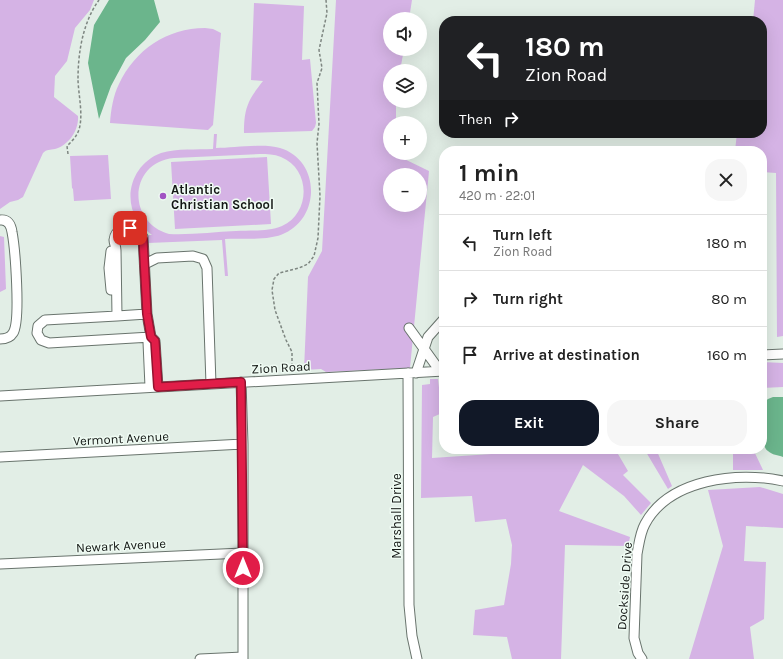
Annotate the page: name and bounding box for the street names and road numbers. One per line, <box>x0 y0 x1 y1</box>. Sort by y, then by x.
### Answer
street label: Zion Road <box>251 358 311 377</box>
street label: Vermont Avenue <box>73 428 170 449</box>
street label: Marshall Drive <box>389 473 404 559</box>
street label: Newark Avenue <box>76 536 167 555</box>
street label: Dockside Drive <box>614 541 635 631</box>

